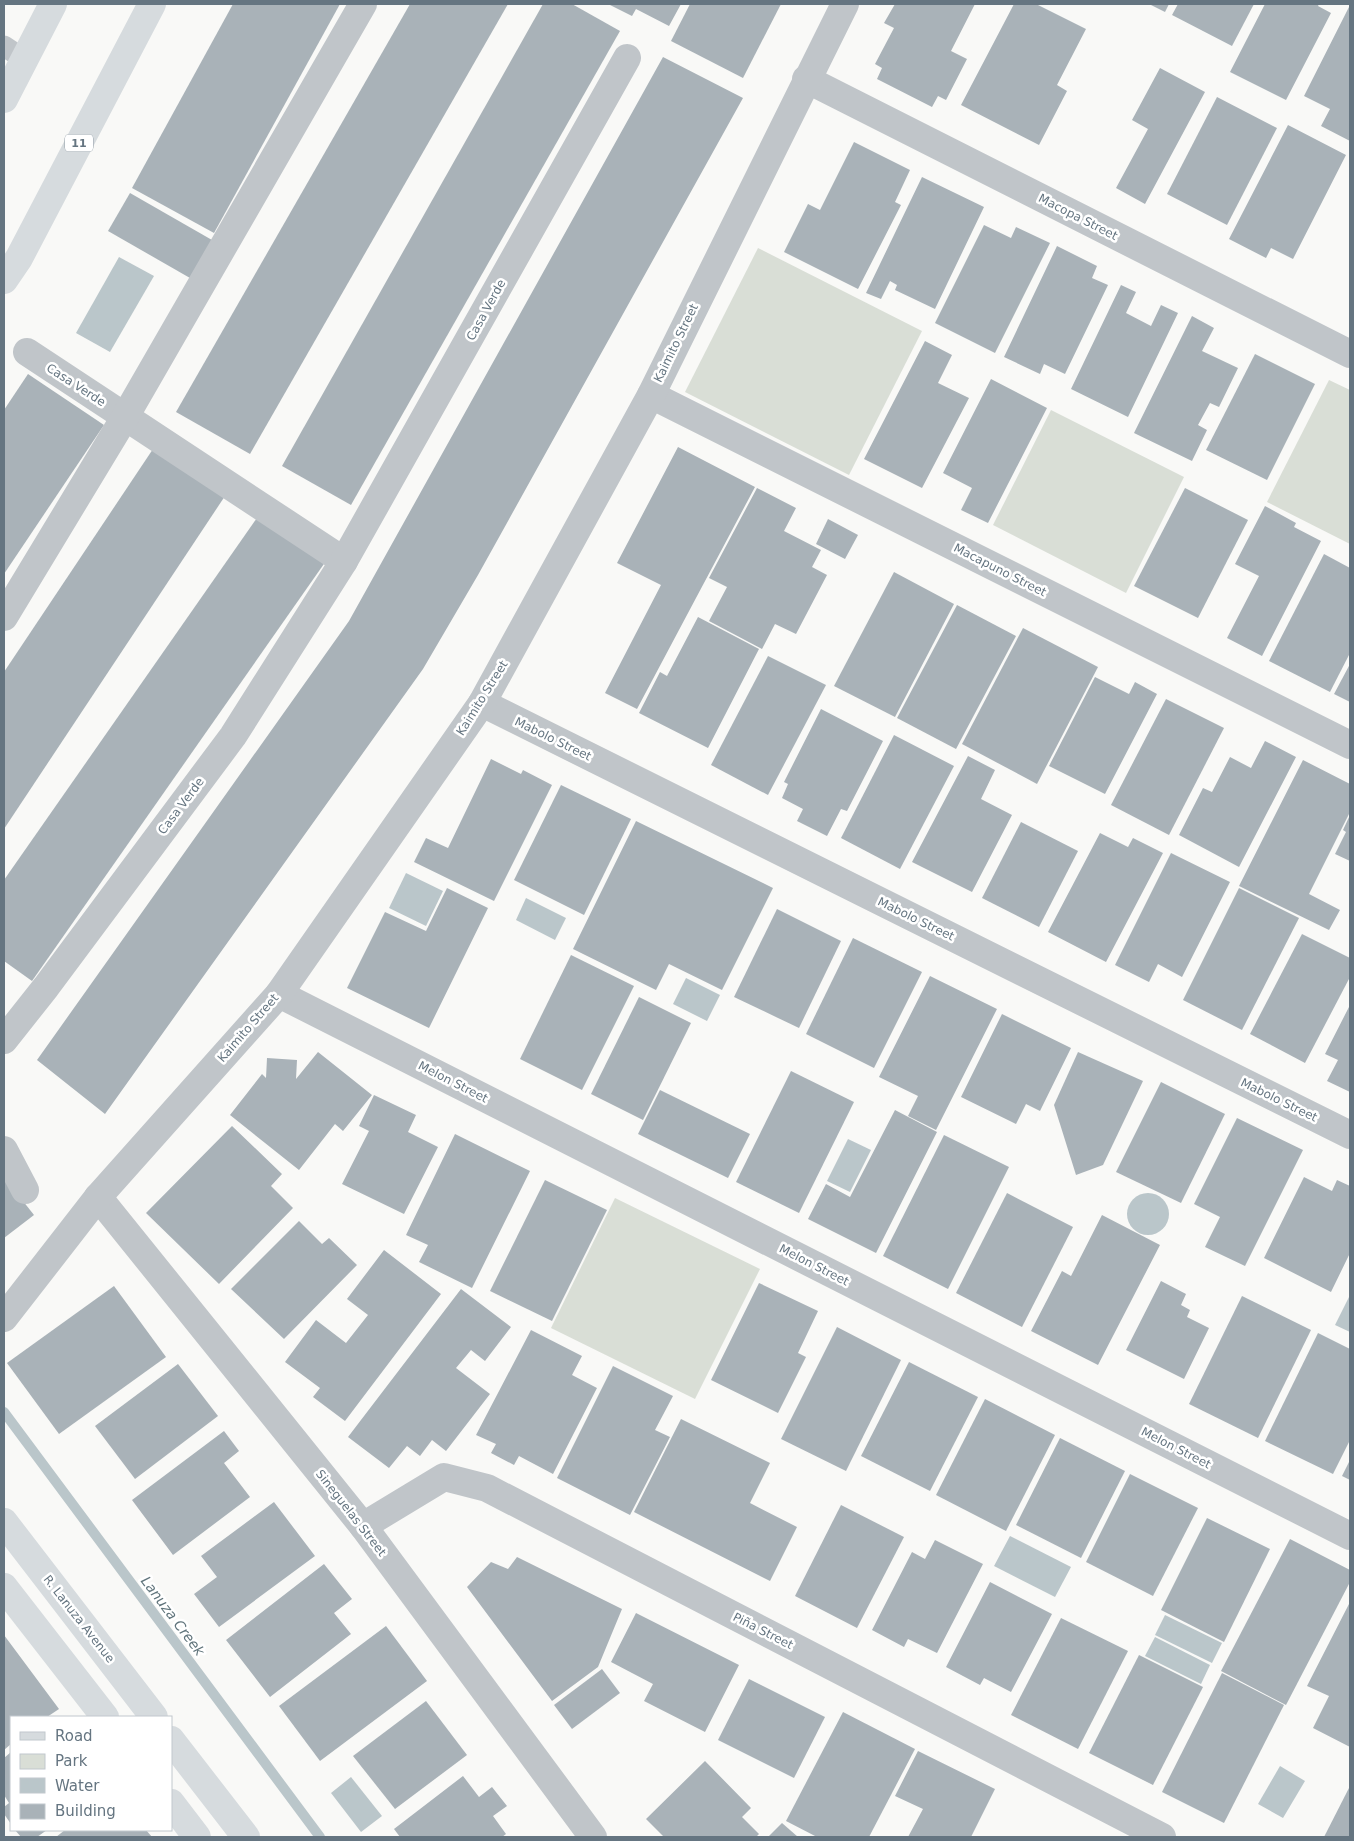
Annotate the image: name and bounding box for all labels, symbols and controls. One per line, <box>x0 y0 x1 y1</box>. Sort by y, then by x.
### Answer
road number: 11 <box>65 134 93 152</box>
street label: Macopa Street <box>1036 191 1120 243</box>
street label: Casa Verde <box>464 277 508 343</box>
street label: Kaimito Street <box>651 301 701 385</box>
street label: Casa Verde <box>44 361 108 409</box>
street label: Macapuno Street <box>951 541 1049 600</box>
street label: Kaimito Street <box>453 658 511 738</box>
street label: Mabolo Street <box>512 714 594 764</box>
street label: Casa Verde <box>155 775 207 837</box>
street label: Mabolo Street <box>875 894 957 944</box>
street label: Kaimito Street <box>215 991 282 1065</box>
street label: Melon Street <box>416 1058 490 1106</box>
street label: Mabolo Street <box>1238 1075 1320 1125</box>
street label: Melon Street <box>777 1241 851 1289</box>
street label: Melon Street <box>1139 1424 1213 1472</box>
street label: Sineguelas Street <box>313 1467 389 1559</box>
street label: R. Lanuza Avenue <box>41 1573 117 1665</box>
water label: Lanuza Creek <box>138 1573 209 1660</box>
street label: Piña Street <box>731 1610 796 1652</box>
legend <box>10 1716 172 1831</box>
text: Road <box>55 1727 93 1745</box>
text: Park <box>55 1752 88 1770</box>
text: Water <box>55 1777 100 1795</box>
text: Building <box>55 1802 116 1820</box>

